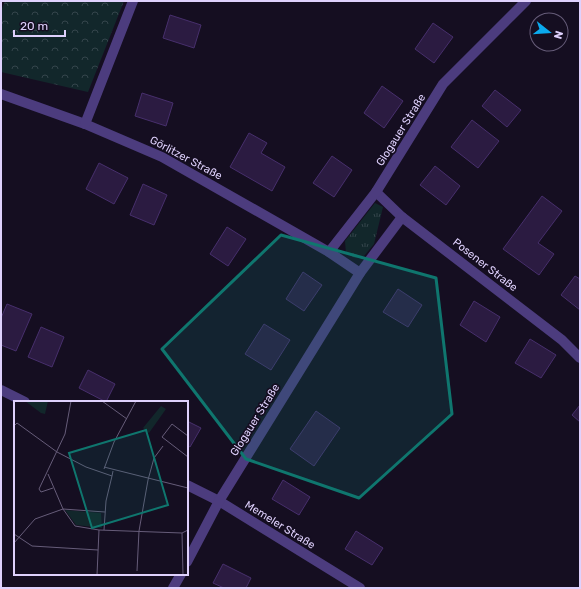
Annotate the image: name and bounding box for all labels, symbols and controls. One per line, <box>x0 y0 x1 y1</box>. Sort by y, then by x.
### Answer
scale bar <box>14 12 65 38</box>
north arrow <box>529 12 569 52</box>
text: 20 m <box>20 19 48 33</box>
text: N <box>551 29 565 41</box>
street label: Glogauer Straße <box>374 92 428 168</box>
street label: Görlitzer Straße <box>148 134 224 182</box>
street label: Posener Straße <box>450 236 520 294</box>
street label: Glogauer Straße <box>228 382 282 458</box>
inset map <box>14 401 188 575</box>
street label: Memeler Straße <box>243 498 317 552</box>

